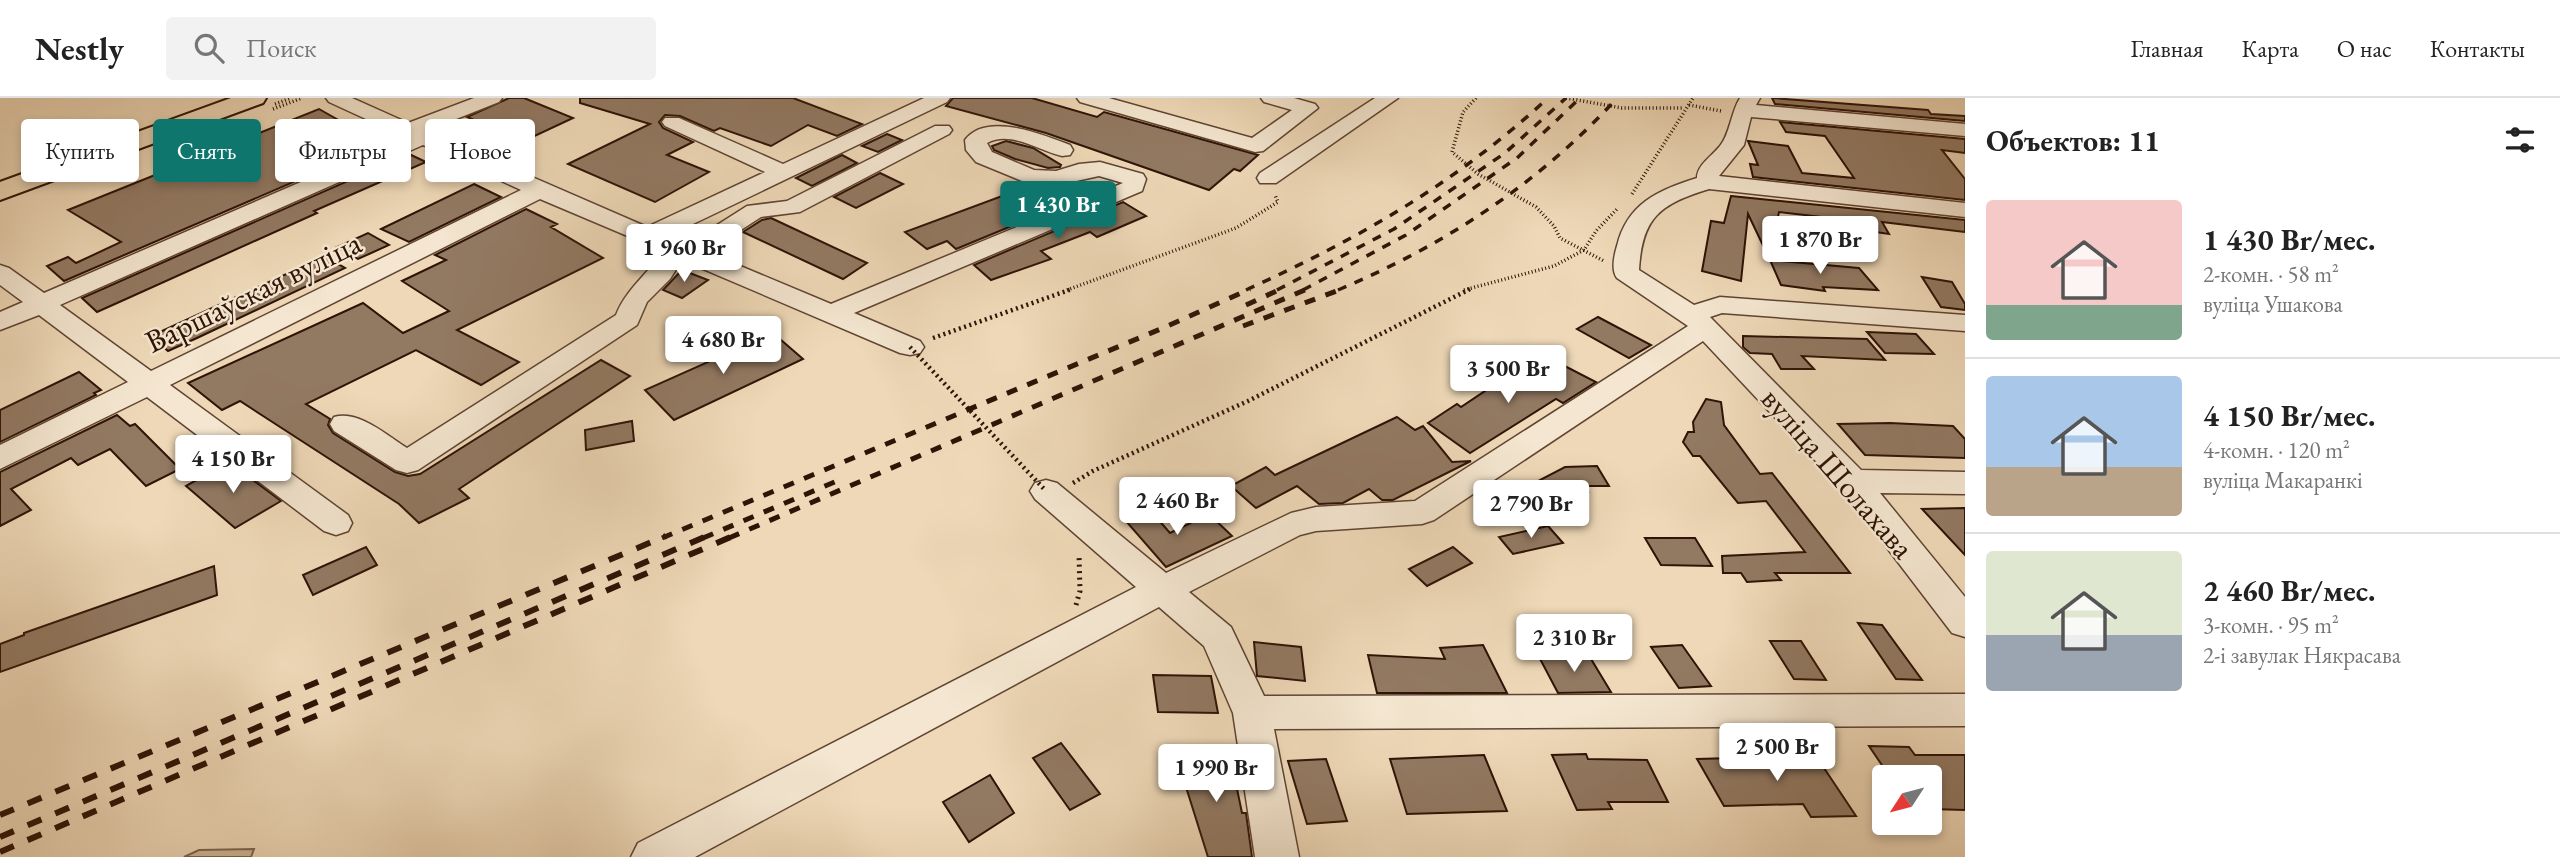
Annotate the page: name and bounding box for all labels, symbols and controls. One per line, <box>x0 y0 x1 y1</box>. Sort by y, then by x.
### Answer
search box <box>166 17 656 80</box>
text: Nestly <box>35 27 124 70</box>
icon: search <box>190 29 228 67</box>
text: Поиск <box>246 31 317 65</box>
text: Главная <box>2130 33 2204 64</box>
text: Карта <box>2242 33 2299 64</box>
text: О нас <box>2337 33 2392 64</box>
text: Контакты <box>2430 33 2525 64</box>
chip: Купить <box>21 119 139 182</box>
chip: Снять <box>153 119 261 182</box>
chip: Фильтры <box>275 119 411 182</box>
chip: Новое <box>425 119 535 182</box>
text: Объектов: 11 <box>1986 121 2160 160</box>
icon: filters <box>2501 121 2539 159</box>
pin: 1 430 Br <box>986 181 1130 241</box>
text: 1 430 Br <box>1016 189 1100 219</box>
pin: 1 870 Br <box>1748 216 1892 276</box>
text: 1 430 Br/мес. <box>2203 220 2375 259</box>
street label: Варшаўская вуліца <box>138 221 368 363</box>
text: 1 870 Br <box>1778 224 1862 254</box>
pin: 1 960 Br <box>612 225 756 284</box>
icon: home <box>2042 228 2126 312</box>
text: 1 960 Br <box>642 232 726 262</box>
text: 2-комн. · 58 m² <box>2203 259 2339 289</box>
text: вуліца Ушакова <box>2203 289 2343 319</box>
pin: 4 680 Br <box>651 316 795 376</box>
text: 4 680 Br <box>681 324 765 354</box>
pin: 3 500 Br <box>1436 345 1580 405</box>
text: 3 500 Br <box>1466 353 1550 383</box>
street label: вуліца Шолахава <box>1752 379 1924 568</box>
text: 4 150 Br/мес. <box>2203 396 2375 435</box>
icon: home <box>2042 404 2126 488</box>
text: 4-комн. · 120 m² <box>2203 435 2350 465</box>
pin: 4 150 Br <box>161 436 305 495</box>
text: 4 150 Br <box>191 443 275 473</box>
text: вуліца Макаранкі <box>2203 465 2363 495</box>
pin: 2 460 Br <box>1105 478 1249 537</box>
pin: 2 790 Br <box>1459 480 1603 540</box>
text: 2 460 Br <box>1135 485 1219 515</box>
text: 2 790 Br <box>1489 488 1573 518</box>
text: 2 460 Br/мес. <box>2203 571 2375 610</box>
icon: home <box>2042 579 2126 663</box>
text: 3-комн. · 95 m² <box>2203 610 2339 640</box>
pin: 2 310 Br <box>1502 614 1646 674</box>
text: 2 310 Br <box>1532 622 1616 652</box>
text: 2-і завулак Някрасава <box>2203 640 2401 670</box>
pin: 2 500 Br <box>1705 724 1849 783</box>
text: 2 500 Br <box>1735 731 1819 761</box>
pin: 1 990 Br <box>1144 744 1288 804</box>
text: 1 990 Br <box>1174 752 1258 782</box>
north arrow <box>1872 765 1942 835</box>
map controls <box>1872 765 1942 835</box>

